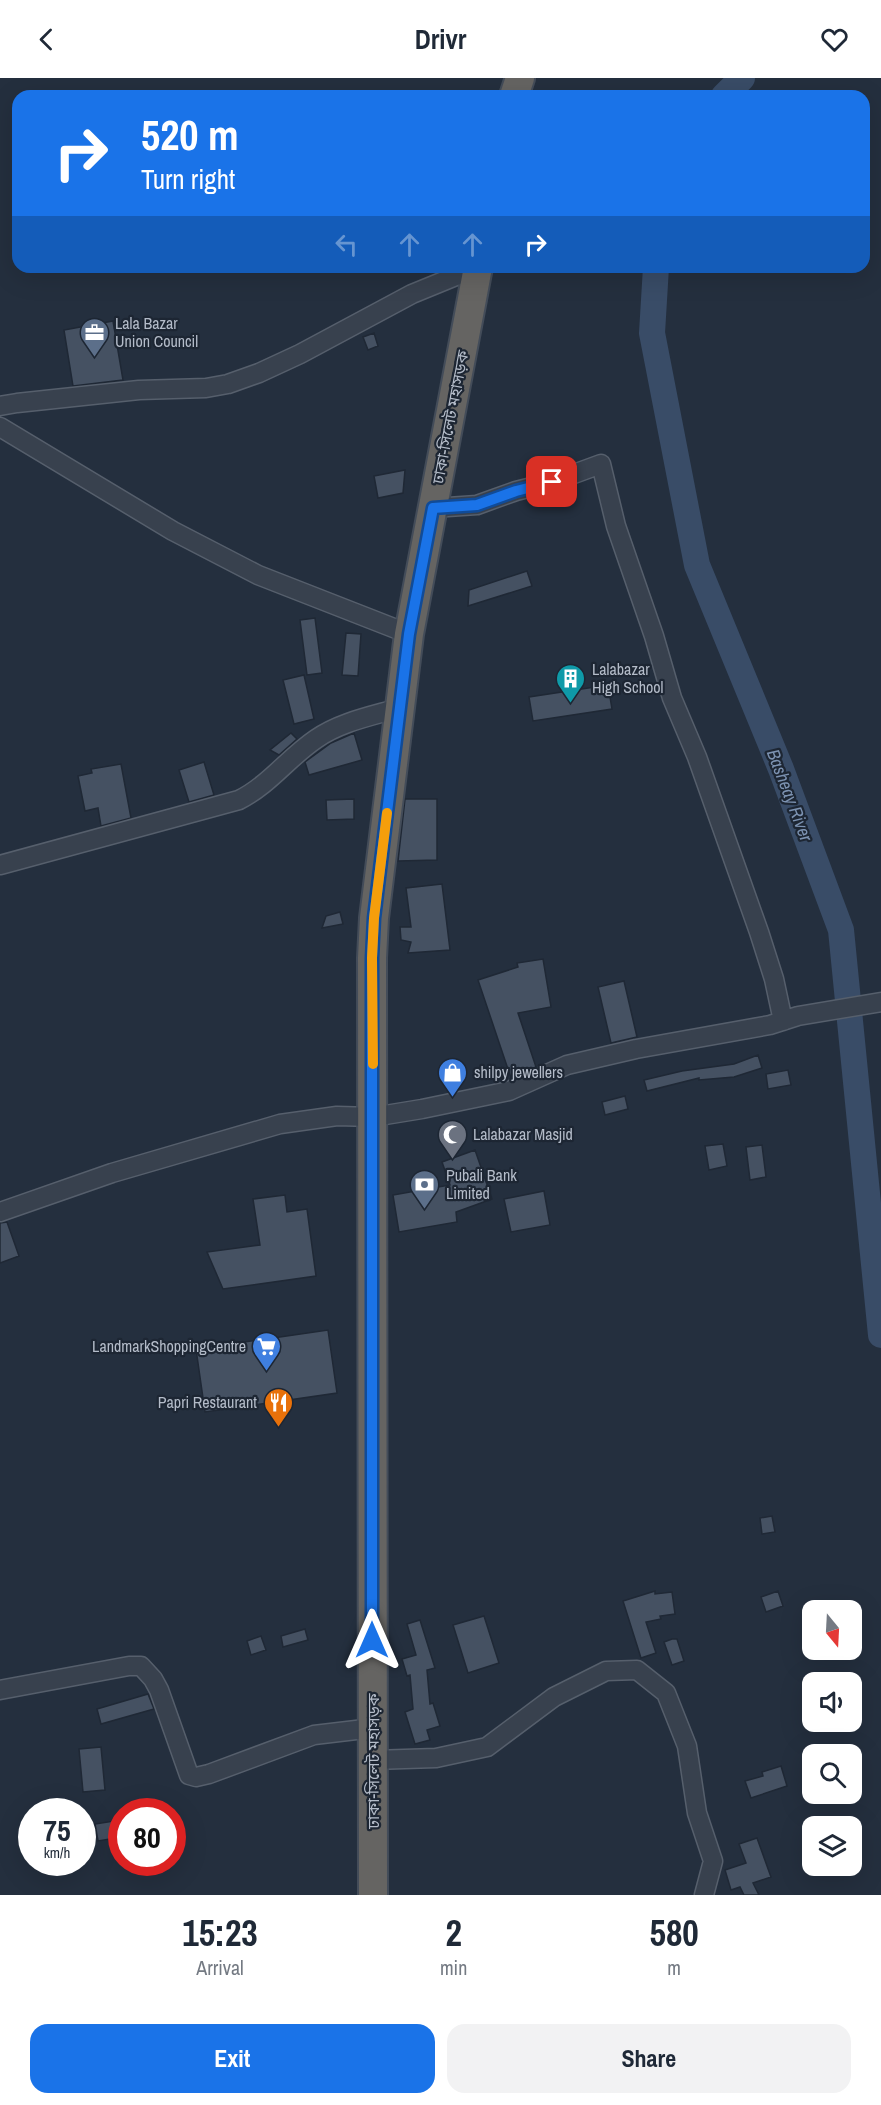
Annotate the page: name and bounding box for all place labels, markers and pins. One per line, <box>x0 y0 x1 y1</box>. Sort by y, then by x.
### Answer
place label: Lala Bazar Union Council <box>115 312 198 352</box>
office icon: Lala Bazar Union Council <box>78 316 110 358</box>
pin <box>526 456 577 507</box>
place label: Lalabazar High School <box>592 658 664 698</box>
building icon: Lalabazar High School <box>555 662 587 704</box>
shop icon: shilpy jewellers <box>437 1056 469 1098</box>
place label: shilpy jewellers <box>474 1061 563 1083</box>
mosque icon: Lalabazar Masjid <box>436 1118 468 1160</box>
place label: Lalabazar Masjid <box>473 1123 573 1145</box>
place label: Pubali Bank Limited <box>446 1164 517 1204</box>
bank icon: Pubali Bank Limited <box>409 1168 441 1210</box>
supermarket icon: LandmarkShoppingCentre <box>251 1330 283 1372</box>
place label: LandmarkShoppingCentre <box>92 1335 246 1357</box>
restaurant icon: Papri Restaurant <box>262 1386 294 1428</box>
place label: Papri Restaurant <box>158 1391 257 1413</box>

